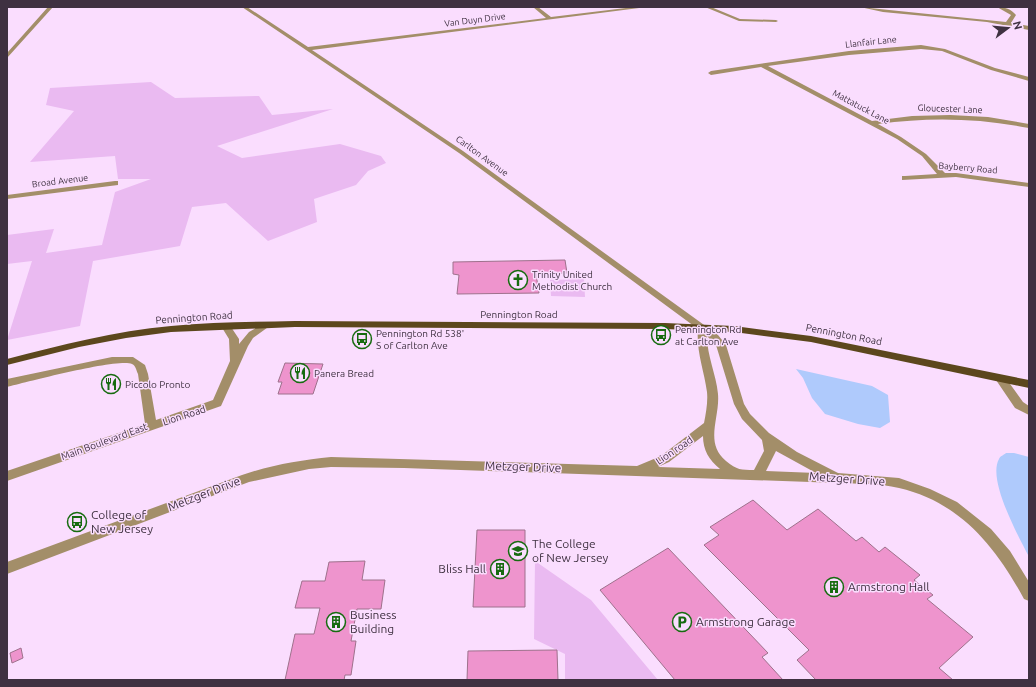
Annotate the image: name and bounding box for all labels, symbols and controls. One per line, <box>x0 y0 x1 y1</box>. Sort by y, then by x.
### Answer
north arrow <box>988 8 1028 48</box>
street label: Van Duyn Drive <box>444 11 506 29</box>
text: N <box>1011 20 1025 31</box>
street label: Llanfair Lane <box>845 34 897 50</box>
street label: Mattatuck Lane <box>831 88 891 126</box>
street label: Gloucester Lane <box>917 103 983 115</box>
street label: Carlton Avenue <box>454 134 510 178</box>
street label: Bayberry Road <box>938 160 998 176</box>
street label: Broad Avenue <box>31 173 89 189</box>
church icon: Trinity United Methodist Church <box>507 269 529 291</box>
place label: Trinity United Methodist Church <box>532 269 612 292</box>
street label: Pennington Road <box>155 309 233 326</box>
street label: Pennington Road <box>480 309 558 320</box>
street label: Pennington Road <box>805 322 883 347</box>
bus stop icon: Pennington Rd at Carlton Ave <box>650 324 672 346</box>
place label: Pennington Rd at Carlton Ave <box>675 324 742 347</box>
bus stop icon: Pennington Rd 538' S of Carlton Ave <box>351 328 373 350</box>
place label: Pennington Rd 538' S of Carlton Ave <box>376 328 464 351</box>
restaurant icon: Panera Bread <box>289 362 311 384</box>
place label: Panera Bread <box>314 368 374 379</box>
restaurant icon: Piccolo Pronto <box>100 373 122 395</box>
place label: Piccolo Pronto <box>125 379 190 390</box>
street label: Lion Road <box>161 403 207 428</box>
street label: Main Boulevard East <box>59 421 149 462</box>
street label: Lion road <box>654 434 695 467</box>
street label: Metzger Drive <box>485 459 561 474</box>
street label: Metzger Drive <box>808 469 886 488</box>
street label: Metzger Drive <box>166 474 242 513</box>
place label: College of New Jersey <box>91 508 153 535</box>
bus stop icon: College of New Jersey <box>66 511 88 533</box>
place label: The College of New Jersey <box>532 537 609 564</box>
school or university icon: The College of New Jersey <box>507 540 529 562</box>
building icon: Bliss Hall <box>489 558 511 580</box>
place label: Bliss Hall <box>438 562 486 575</box>
building icon: Armstrong Hall <box>823 576 845 598</box>
place label: Armstrong Hall <box>848 580 930 593</box>
place label: Business Building <box>350 608 397 635</box>
building icon: Business Building <box>325 611 347 633</box>
parking icon: Armstrong Garage <box>671 611 693 633</box>
place label: Armstrong Garage <box>696 615 795 628</box>

